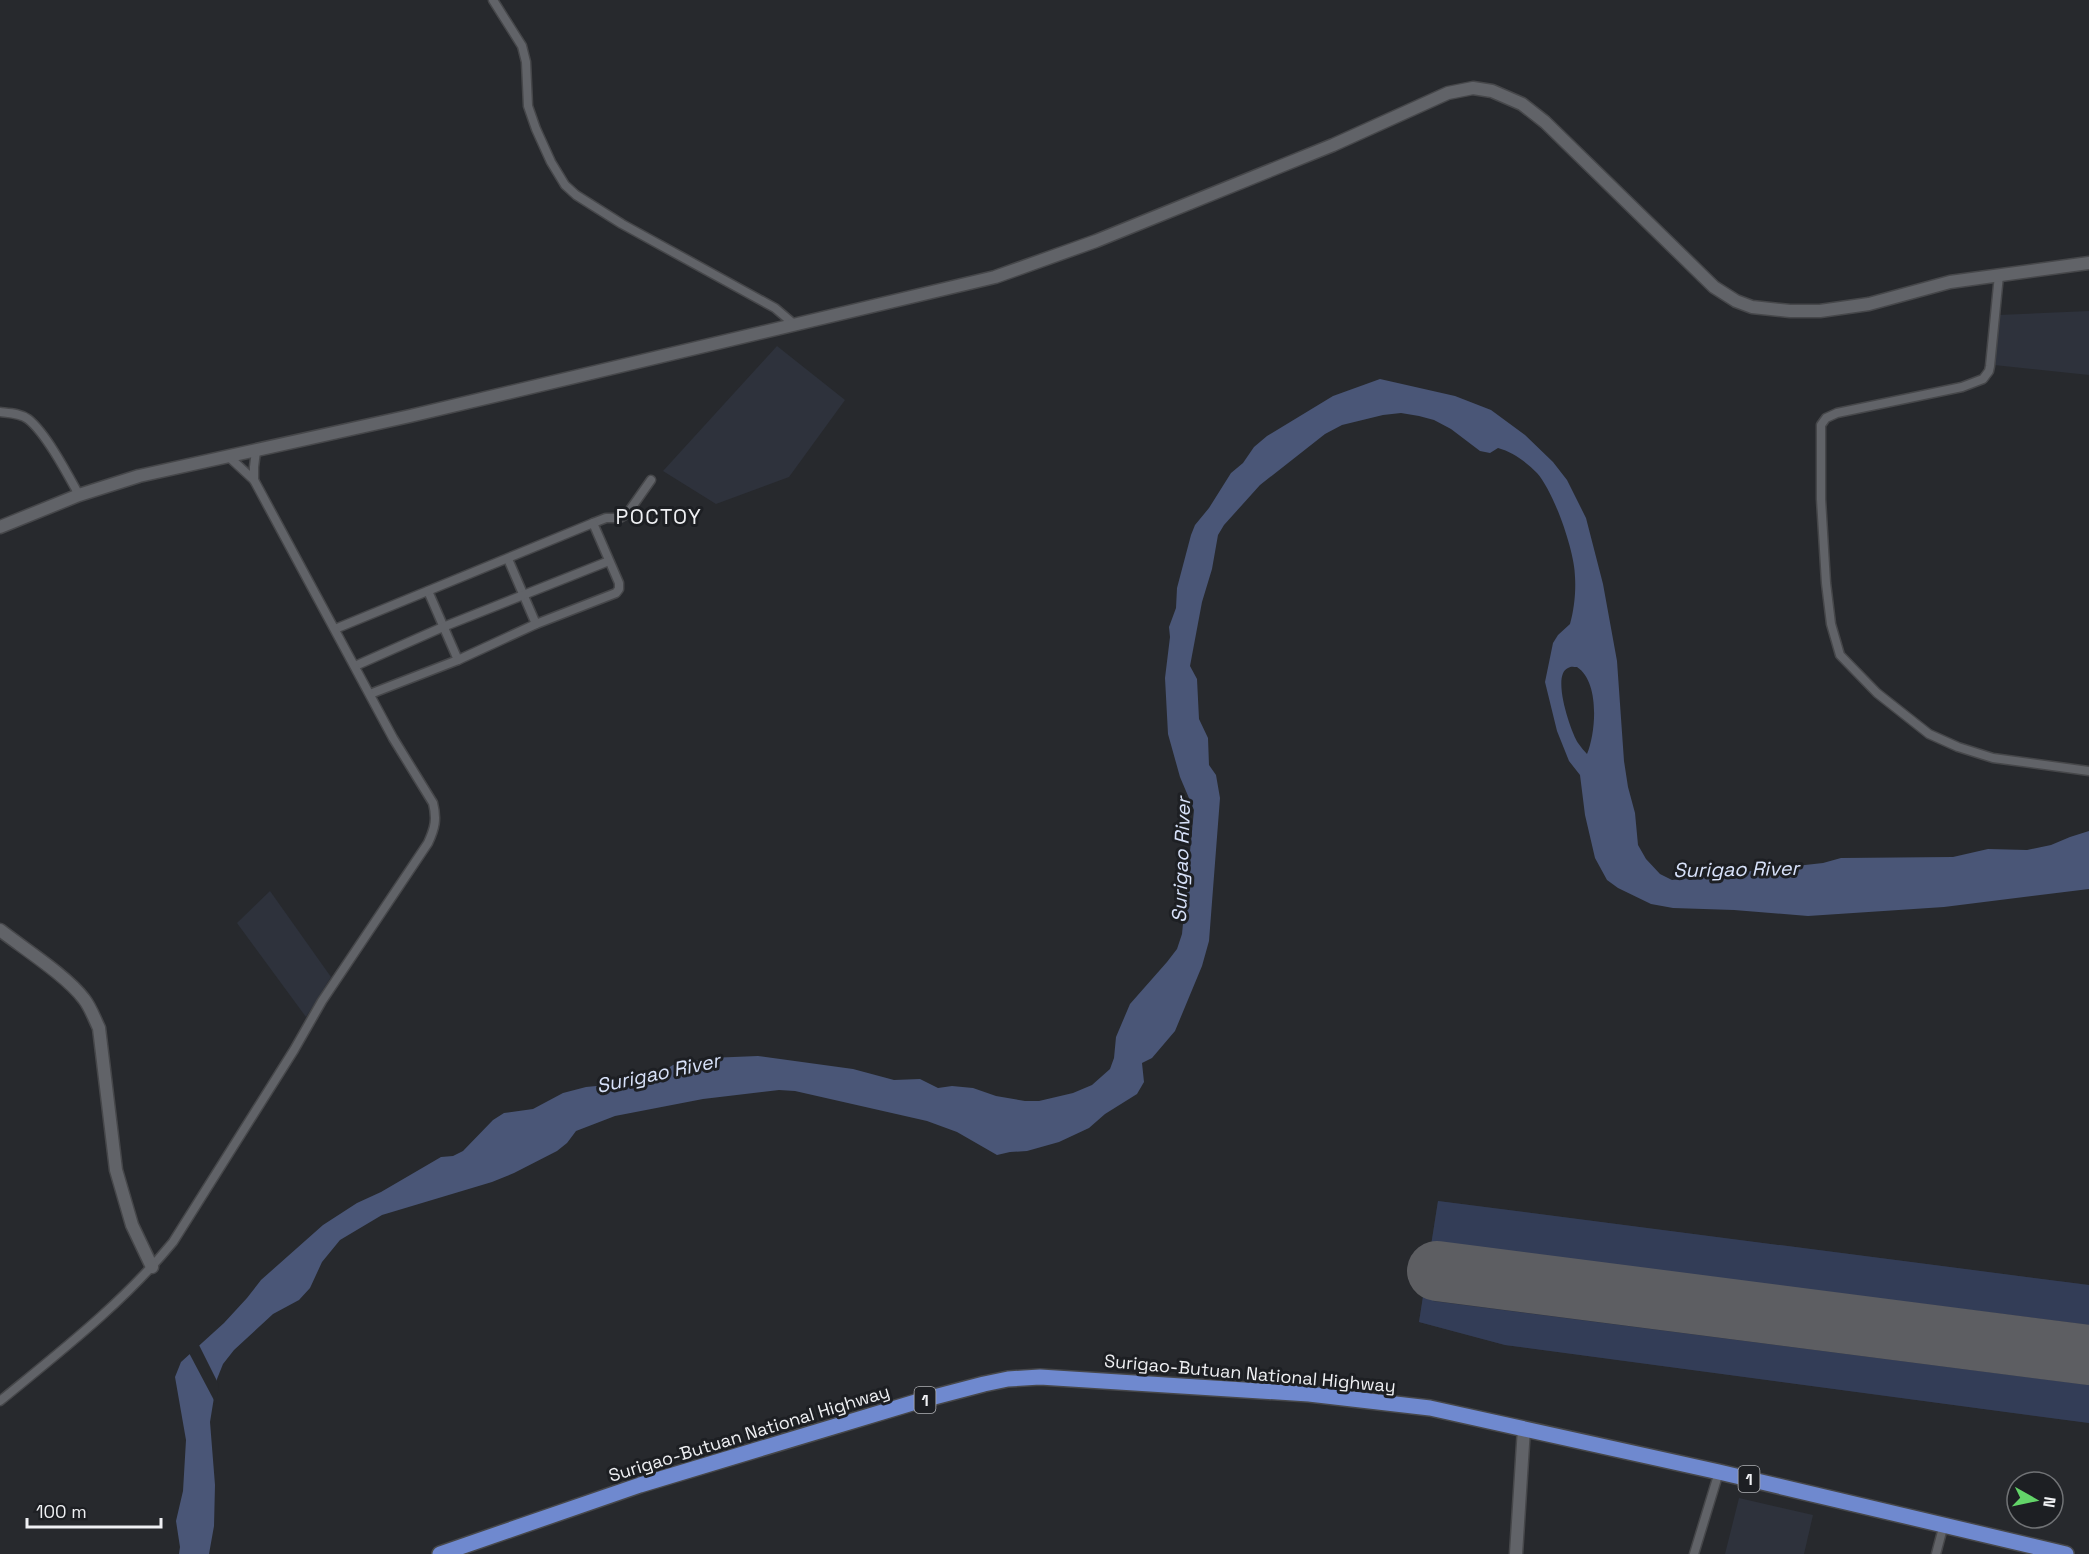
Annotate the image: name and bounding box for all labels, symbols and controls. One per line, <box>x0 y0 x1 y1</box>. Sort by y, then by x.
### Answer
district label: POCTOY <box>616 503 702 530</box>
water label: Surigao River <box>1166 794 1196 923</box>
water label: Surigao River <box>1673 855 1802 883</box>
water label: Surigao River <box>594 1047 725 1099</box>
street label: Surigao-Butuan National Highway <box>1103 1349 1397 1397</box>
street label: Surigao-Butuan National Highway <box>606 1379 892 1487</box>
road number: 1 <box>914 1387 936 1413</box>
road number: 1 <box>1738 1466 1760 1492</box>
north arrow <box>2005 1470 2065 1530</box>
scale bar <box>27 1491 160 1529</box>
text: N <box>2038 1495 2061 1509</box>
text: 100 m <box>36 1500 87 1523</box>

